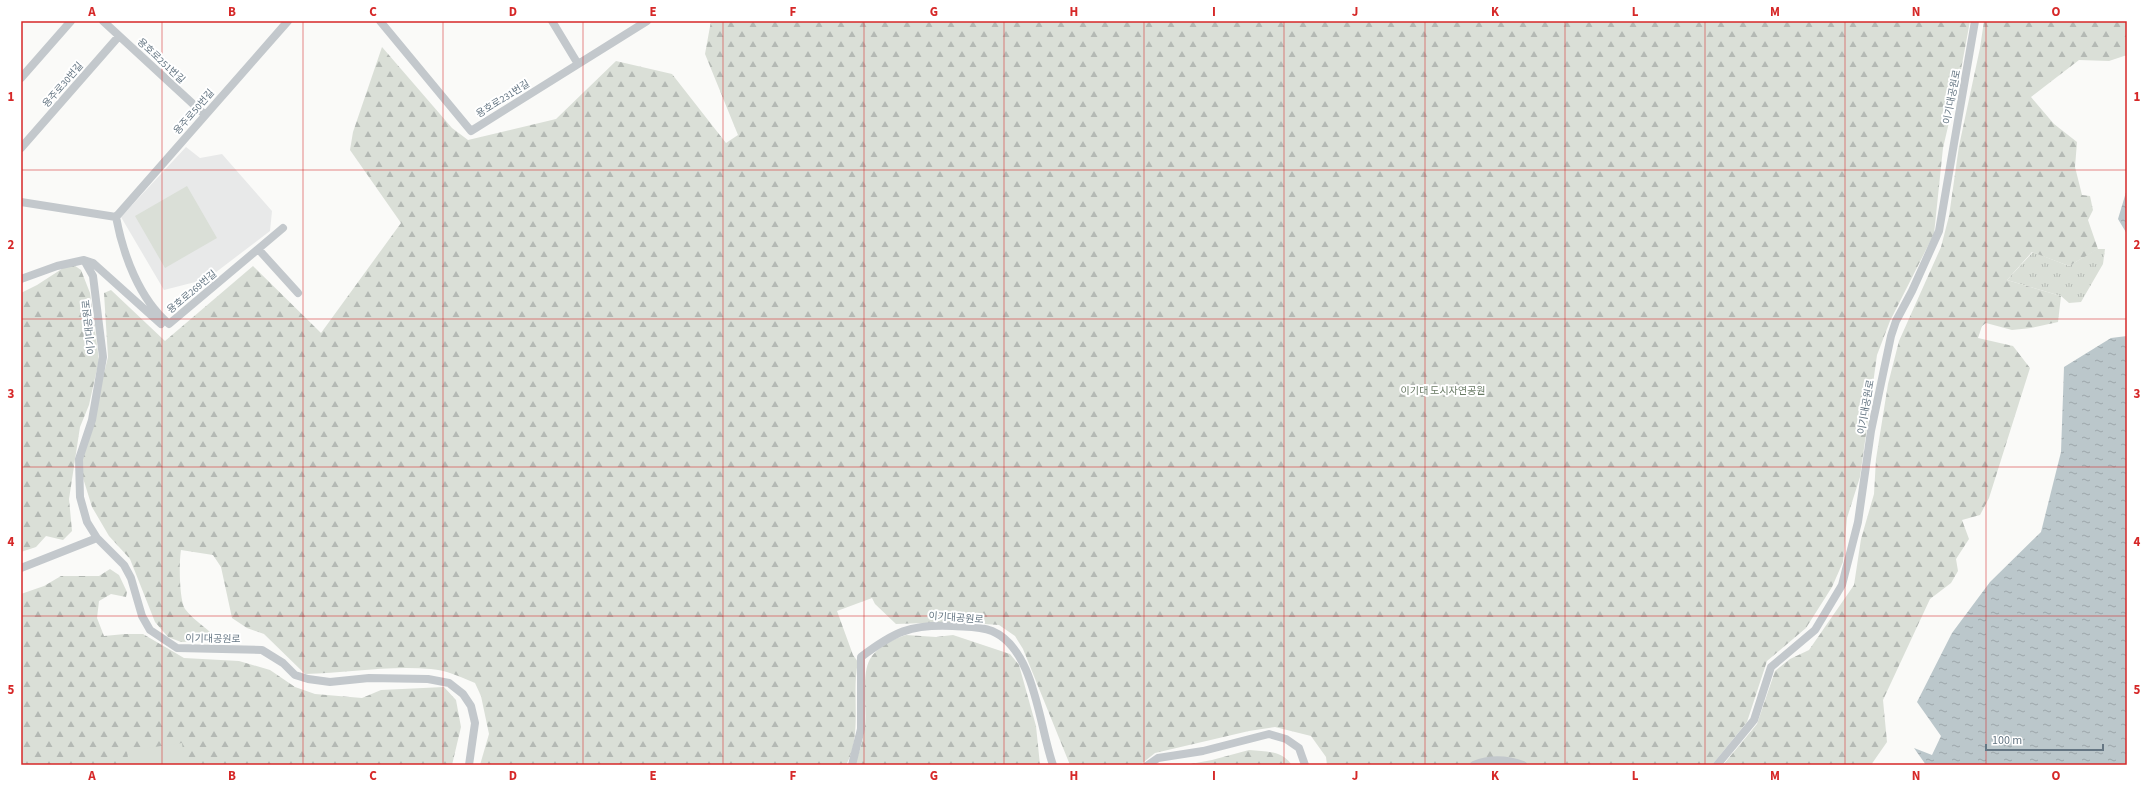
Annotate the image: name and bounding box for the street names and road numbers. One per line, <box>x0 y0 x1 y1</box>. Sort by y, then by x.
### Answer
street label: 용호로251번길 <box>134 35 188 87</box>
street label: 용주로30번길 <box>39 59 87 111</box>
street label: 이기대공원로 <box>1940 69 1964 125</box>
street label: 용호로231번길 <box>473 77 533 121</box>
street label: 용주로50번길 <box>170 86 218 138</box>
street label: 용호로269번길 <box>164 267 220 317</box>
street label: 이기대공원로 <box>79 299 99 355</box>
street label: 이기대공원로 <box>1854 379 1878 435</box>
street label: 이기대공원로 <box>928 609 984 627</box>
street label: 이기대공원로 <box>185 632 241 646</box>

